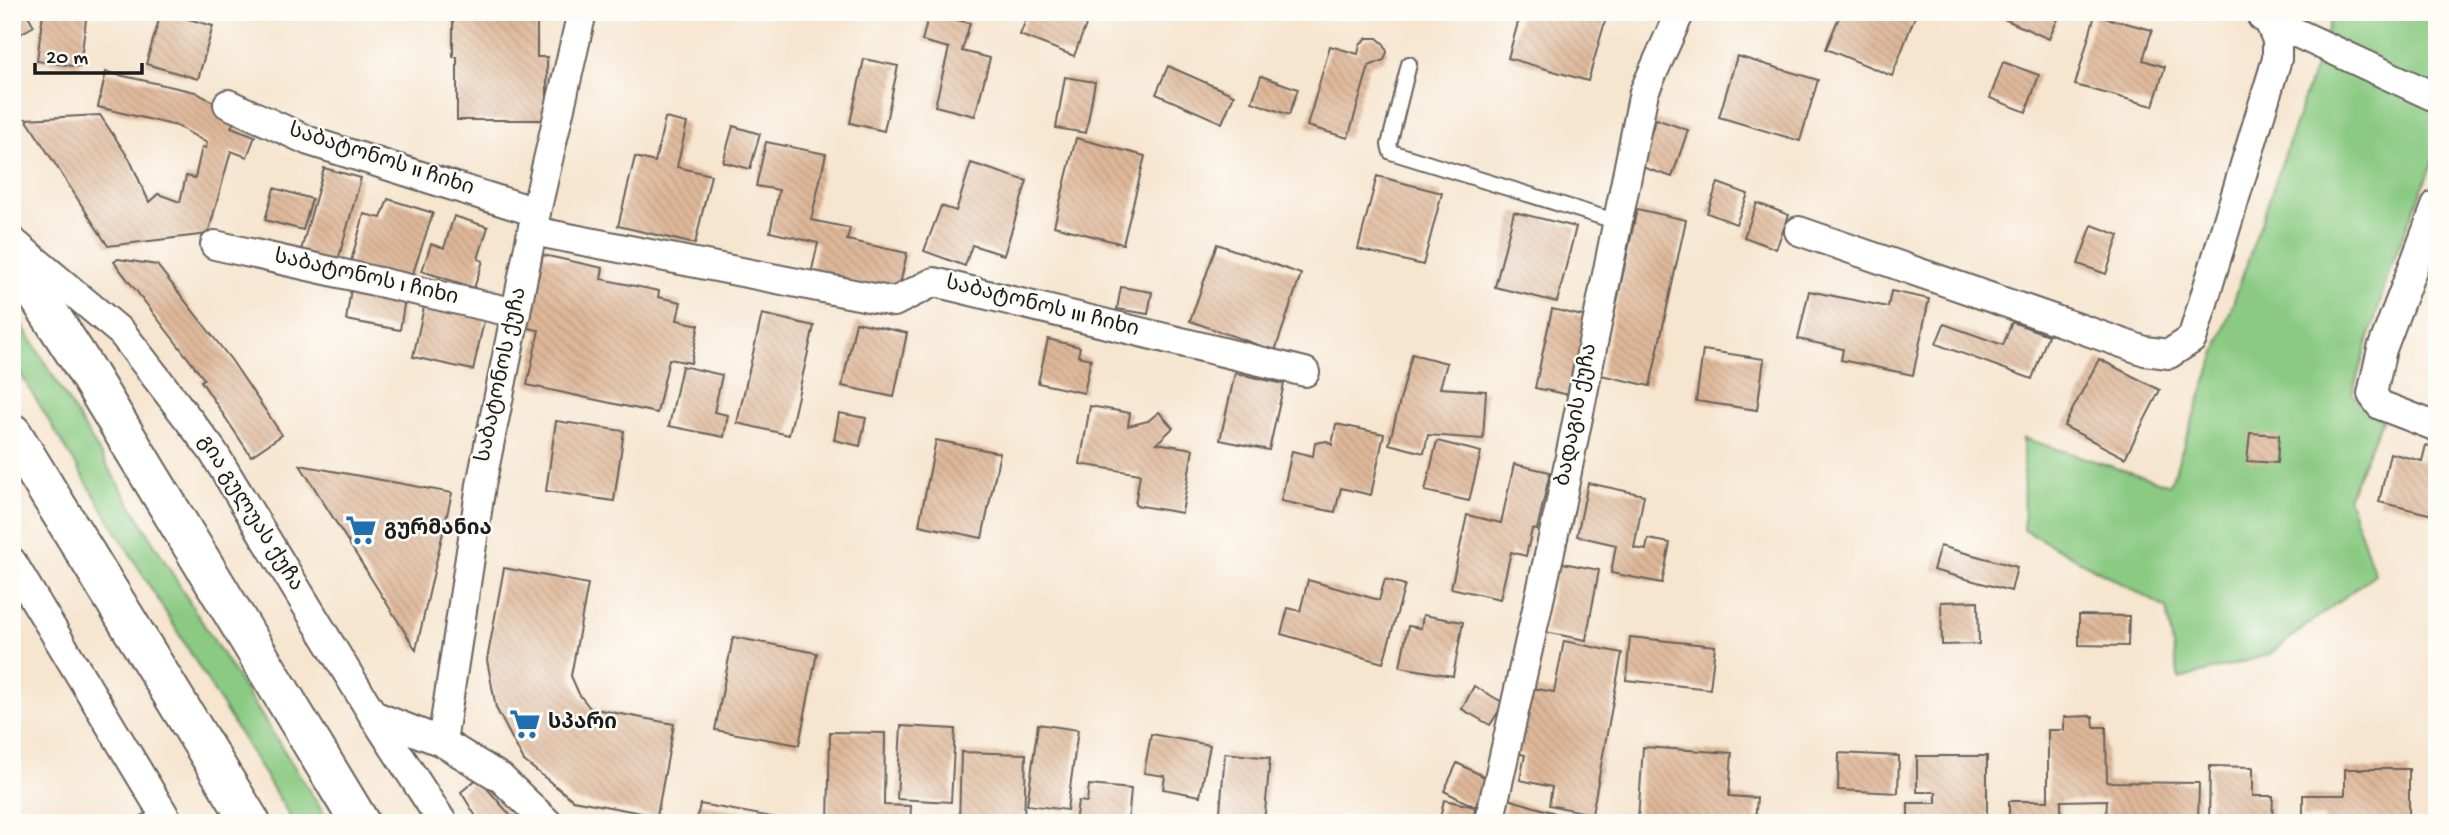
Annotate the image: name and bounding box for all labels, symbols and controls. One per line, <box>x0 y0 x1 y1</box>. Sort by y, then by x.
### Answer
scale bar <box>35 32 142 76</box>
text: 20 m <box>46 47 88 72</box>
street label: საბატონოს II ჩიხი <box>285 118 477 203</box>
street label: საბატონოს I ჩიხი <box>272 245 461 312</box>
street label: საბატონოს III ჩიხი <box>943 271 1141 344</box>
street label: საბატონოს ქუჩა <box>471 285 534 465</box>
street label: ბადაგის ქუჩა <box>1551 341 1604 488</box>
street label: გია გულუას ქუჩა <box>191 431 308 597</box>
supermarket icon: გურმანია <box>344 513 378 547</box>
place label: გურმანია <box>384 517 492 543</box>
supermarket icon: სპარი <box>508 707 542 741</box>
place label: სპარი <box>548 711 617 737</box>

